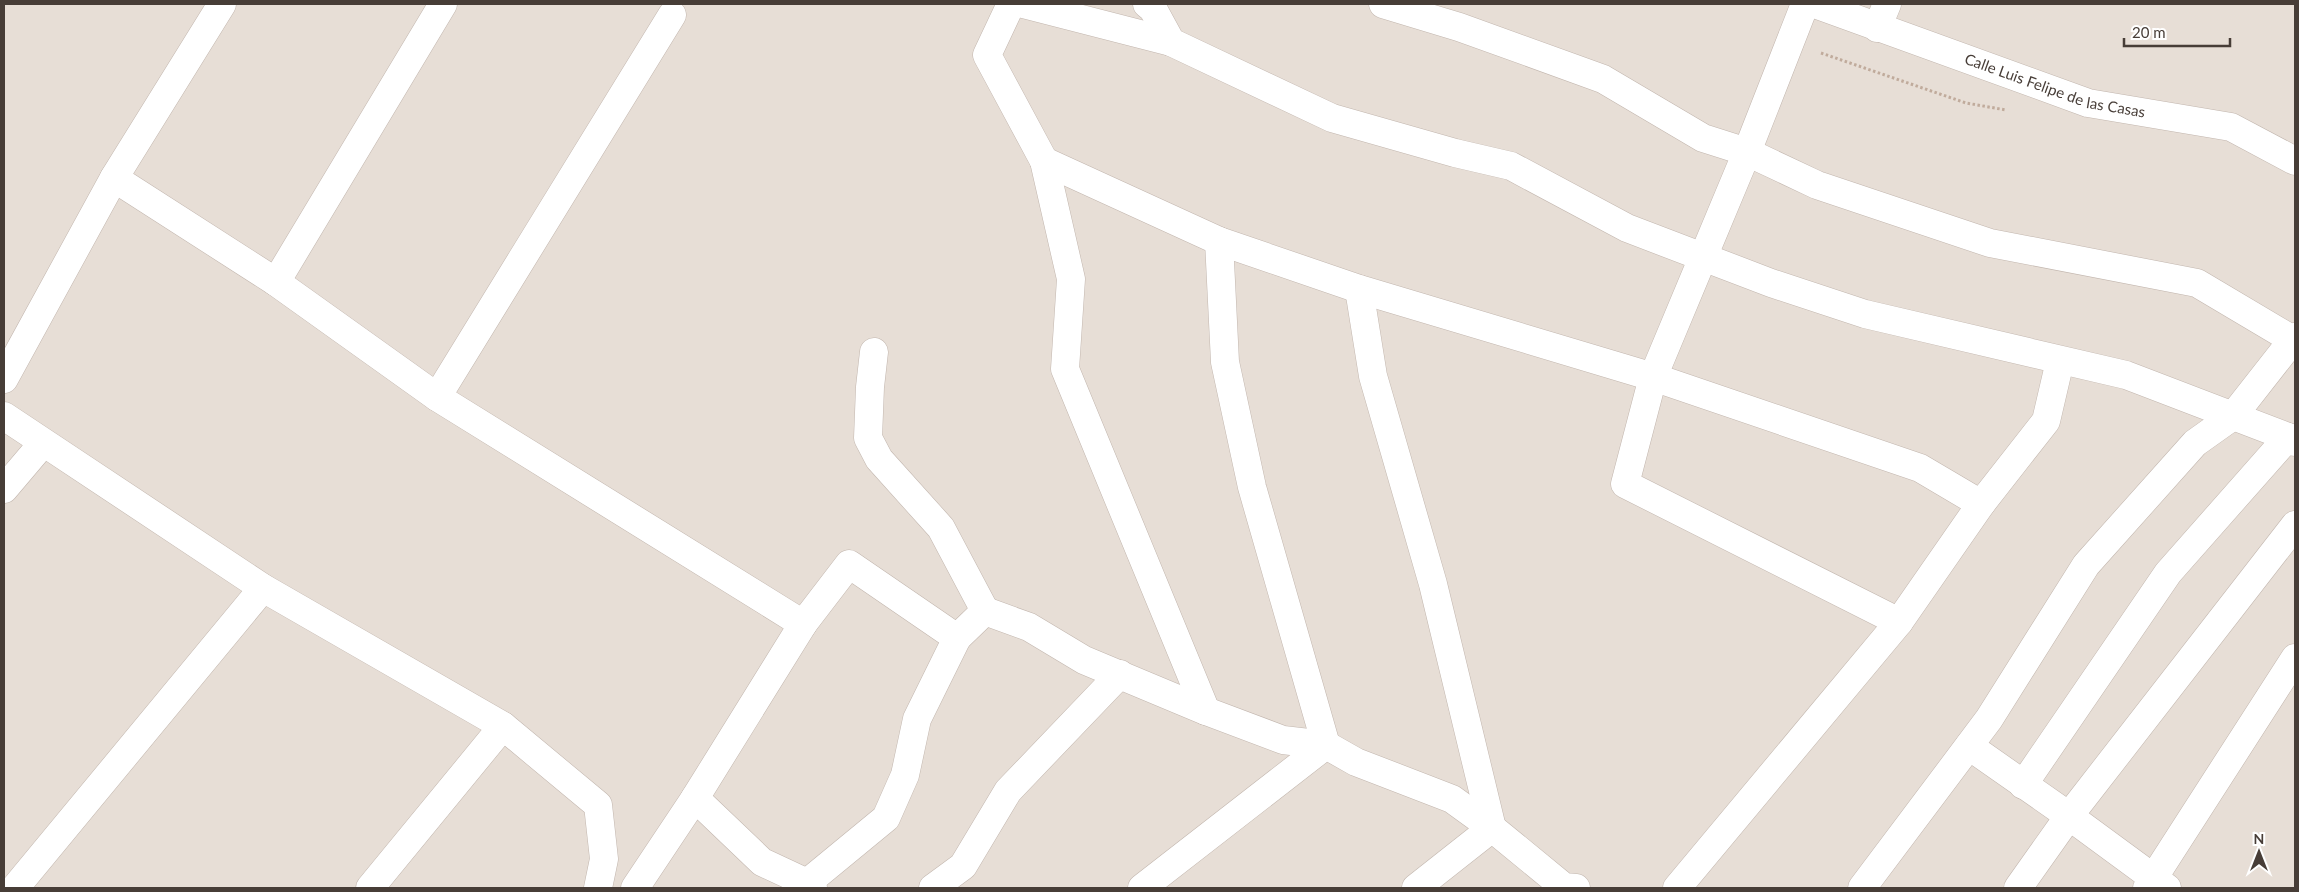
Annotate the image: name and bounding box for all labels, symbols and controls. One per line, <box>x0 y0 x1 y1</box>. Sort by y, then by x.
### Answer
scale bar <box>2124 15 2230 47</box>
text: 20 m <box>2132 23 2166 41</box>
street label: Calle Luis Felipe de las Casas <box>1962 49 2147 120</box>
north arrow <box>2234 827 2284 877</box>
text: N <box>2254 830 2264 847</box>

